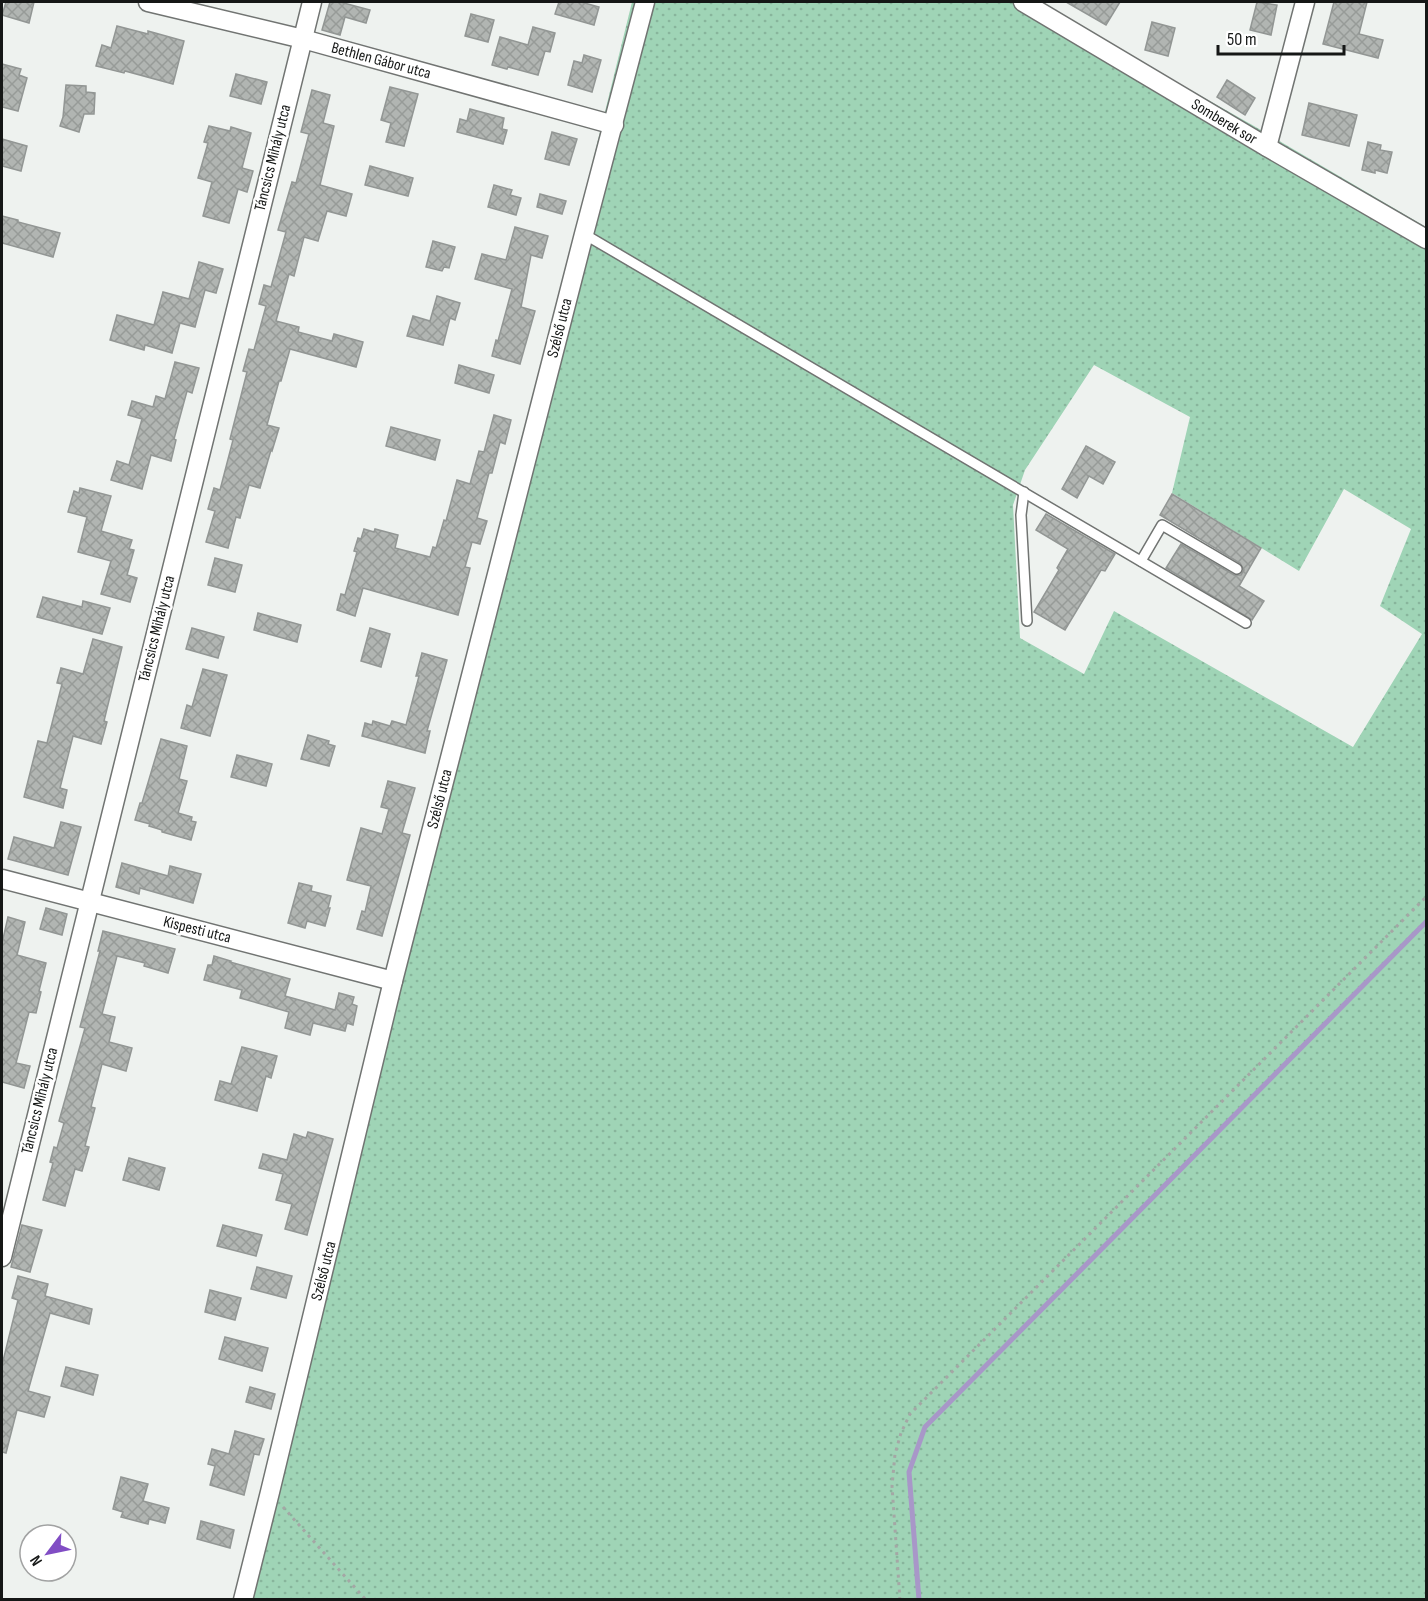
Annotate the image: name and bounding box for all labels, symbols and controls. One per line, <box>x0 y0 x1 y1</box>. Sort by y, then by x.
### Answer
scale bar <box>1218 18 1344 56</box>
text: 50 m <box>1227 29 1257 50</box>
street label: Bethlen Gábor utca <box>329 39 433 83</box>
street label: Somberek sor <box>1188 95 1261 149</box>
street label: Táncsics Mihály utca <box>251 103 295 213</box>
street label: Szélső utca <box>543 296 577 360</box>
street label: Táncsics Mihály utca <box>135 574 179 684</box>
street label: Szélső utca <box>423 767 457 831</box>
street label: Kispesti utca <box>161 912 233 948</box>
street label: Táncsics Mihály utca <box>18 1046 62 1156</box>
street label: Szélső utca <box>307 1239 341 1303</box>
north arrow <box>18 1523 78 1583</box>
text: N <box>26 1551 47 1569</box>

